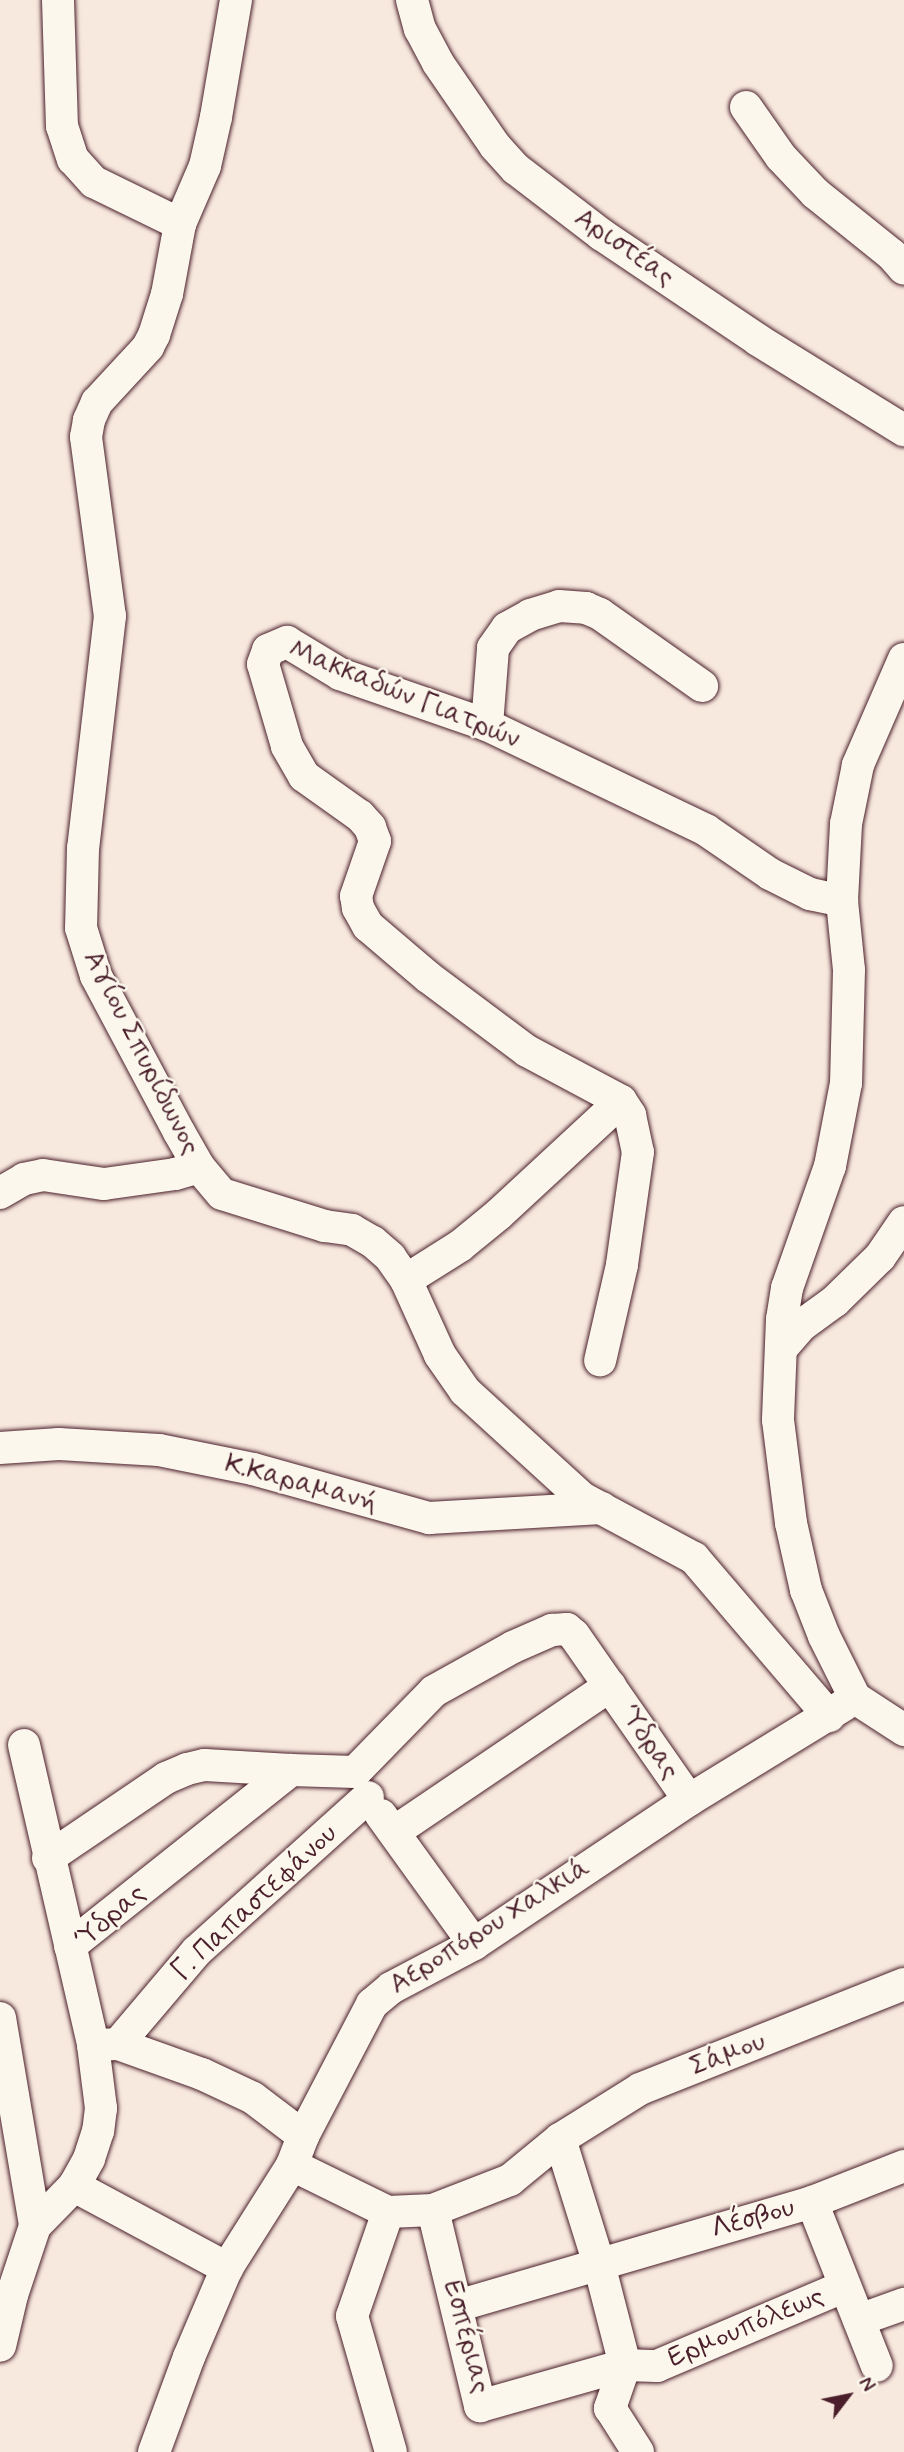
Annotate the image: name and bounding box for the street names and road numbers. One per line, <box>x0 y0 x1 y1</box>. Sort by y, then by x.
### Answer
street label: Αριστέας <box>568 201 680 295</box>
street label: Μακκαδών Γιατρών <box>283 633 525 757</box>
street label: Αγίου Σπυρίδωνος <box>75 945 207 1161</box>
street label: Κ.Καραμανή <box>221 1448 381 1520</box>
street label: Ύδρας <box>612 1700 686 1786</box>
street label: Γ. Παπαστεφάνου <box>165 1818 345 1988</box>
street label: Αεροπόρου Χαλκιά <box>384 1852 596 2002</box>
street label: Ύδρας <box>69 1877 153 1957</box>
street label: Σάμου <box>686 2025 770 2085</box>
street label: Λέσβου <box>707 2191 799 2247</box>
street label: Εσπέριας <box>435 2277 497 2397</box>
street label: Ερμουπόλεως <box>663 2280 829 2376</box>

